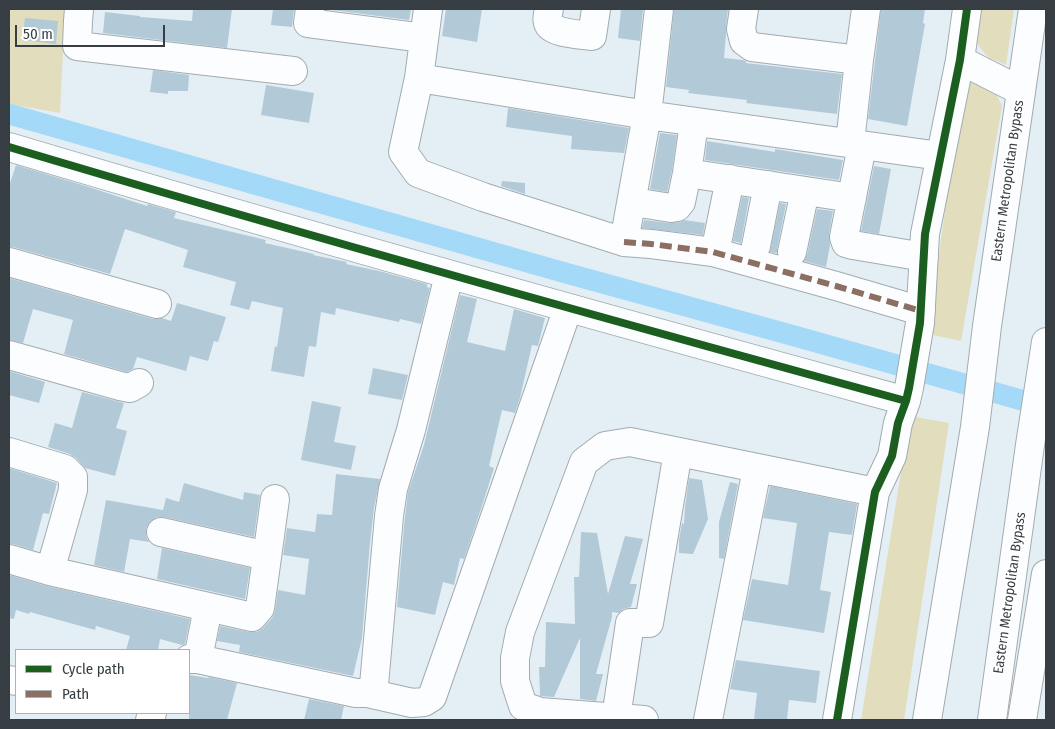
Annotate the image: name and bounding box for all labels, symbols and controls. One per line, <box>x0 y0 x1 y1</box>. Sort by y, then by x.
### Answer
scale bar <box>18 15 168 47</box>
text: 50 m <box>23 25 53 43</box>
street label: Eastern Metropolitan Bypass <box>988 99 1028 263</box>
street label: Eastern Metropolitan Bypass <box>990 511 1030 675</box>
legend <box>15 649 190 714</box>
text: Cycle path <box>62 660 125 678</box>
text: Path <box>62 685 89 703</box>

